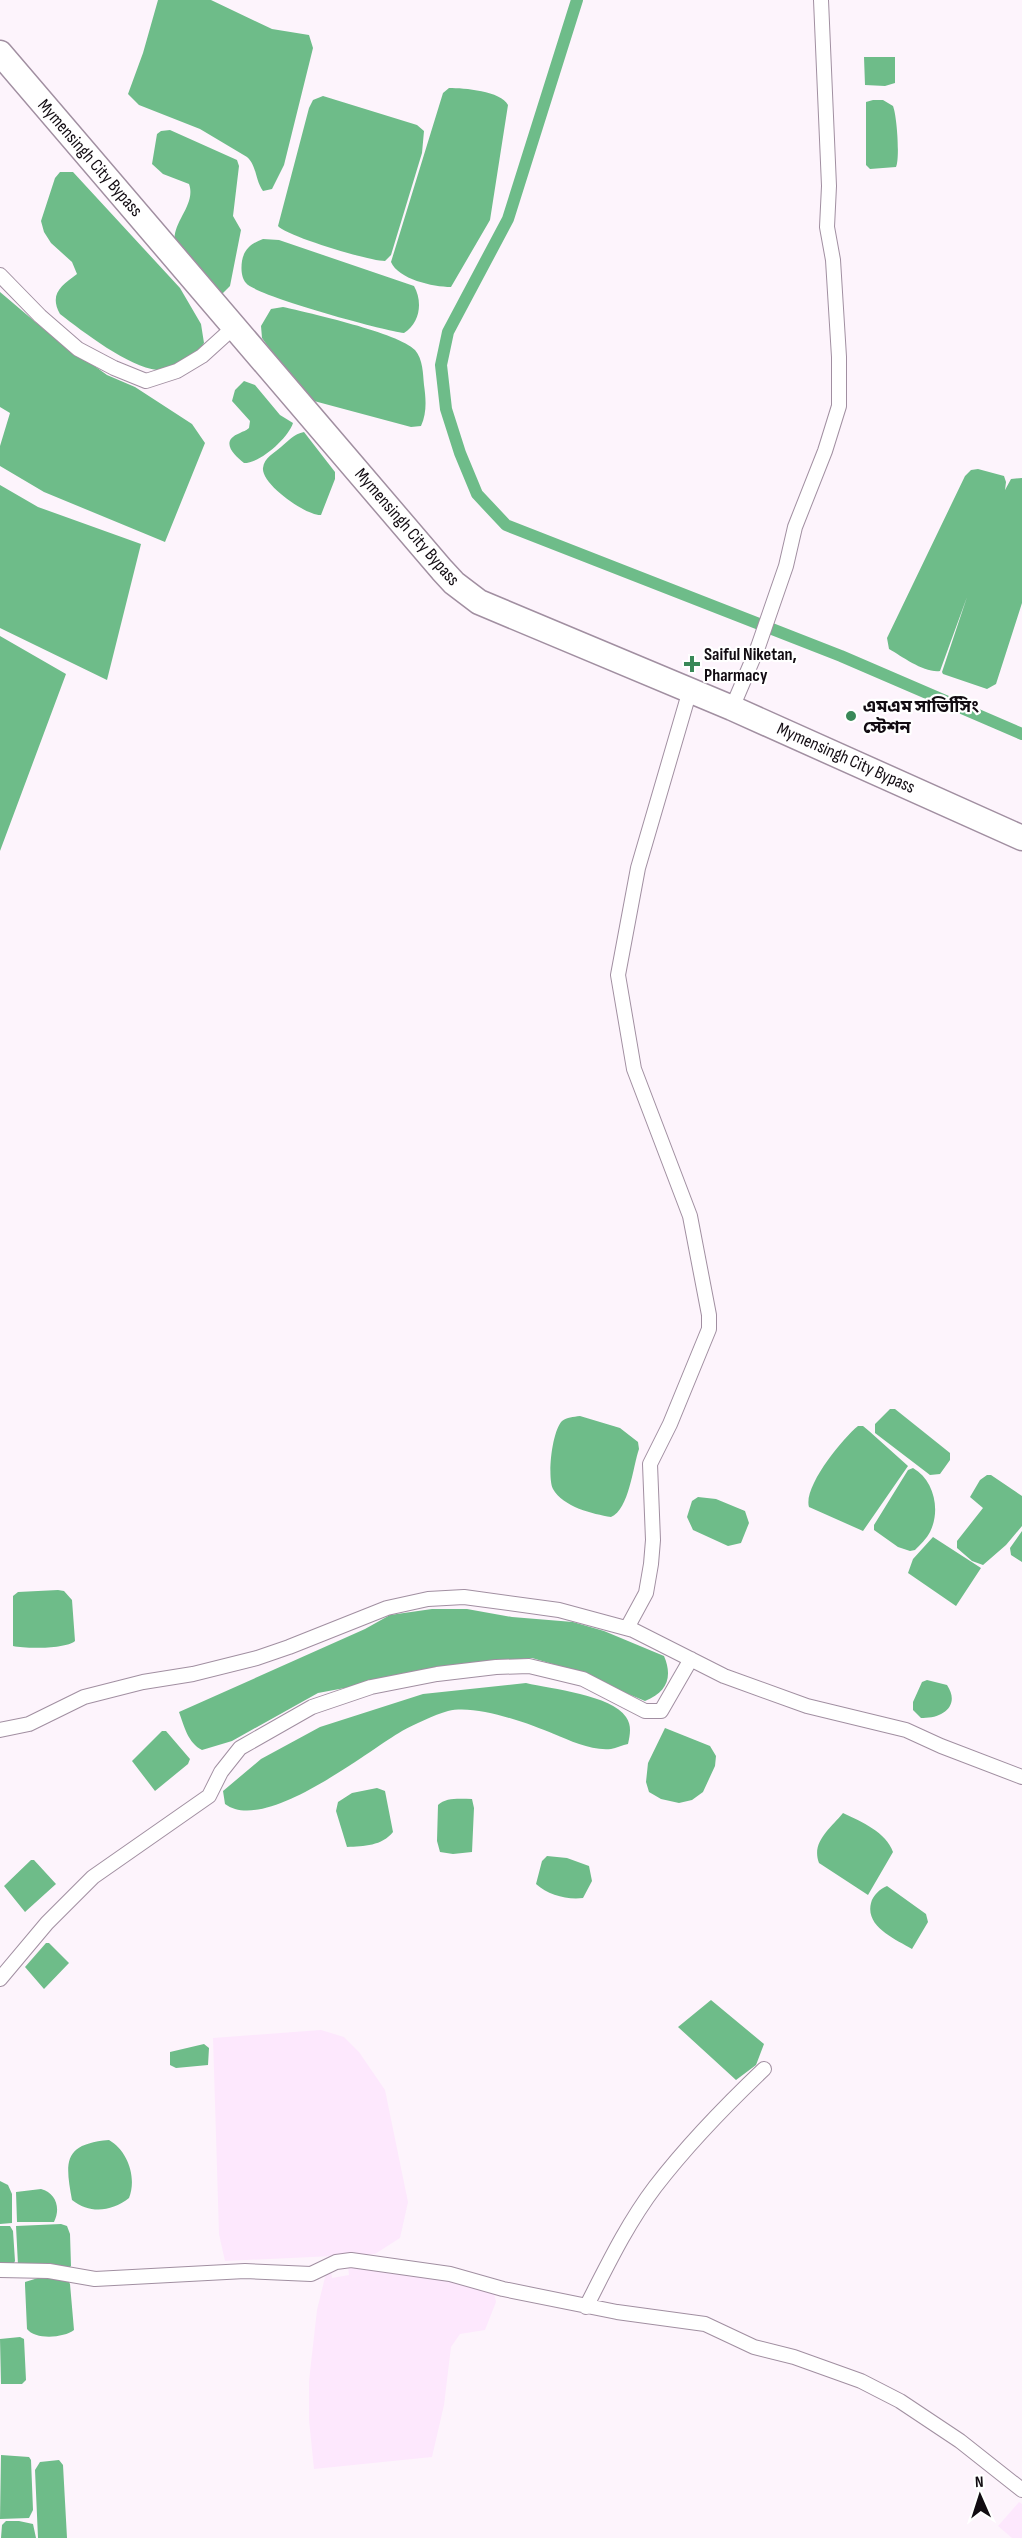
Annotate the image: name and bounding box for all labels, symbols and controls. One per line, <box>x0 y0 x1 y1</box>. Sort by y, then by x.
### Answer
street label: Mymensingh City Bypass <box>33 95 147 221</box>
street label: Mymensingh City Bypass <box>350 464 464 590</box>
place label: Saiful Niketan, Pharmacy <box>704 644 797 686</box>
marker: Saiful Niketan, Pharmacy <box>685 657 699 671</box>
place label: এমএম সাভ‌িসি‌িং স্ট‌েশন <box>863 696 979 738</box>
marker: এমএম সাভ‌িসি‌িং স্ট‌েশন <box>844 709 858 723</box>
street label: Mymensingh City Bypass <box>774 718 918 798</box>
north arrow <box>950 2466 1010 2526</box>
text: N <box>975 2473 984 2492</box>

